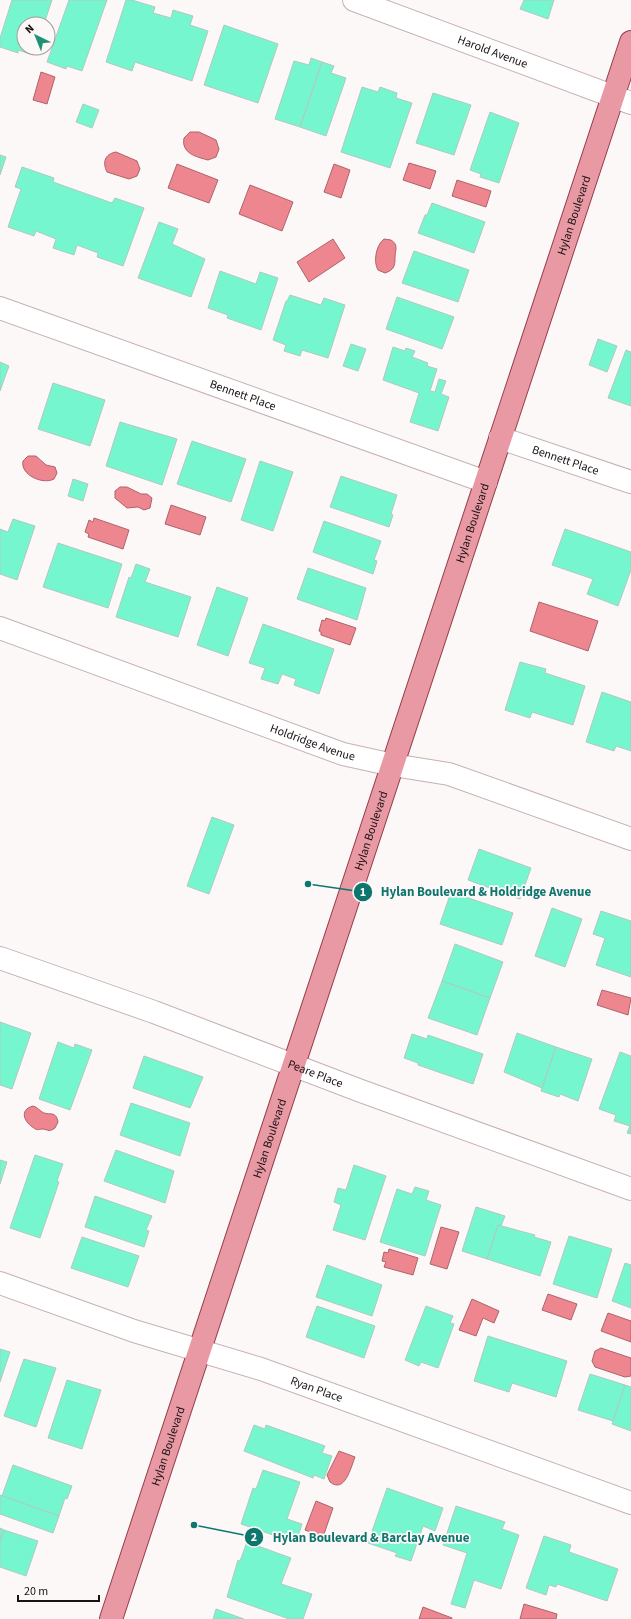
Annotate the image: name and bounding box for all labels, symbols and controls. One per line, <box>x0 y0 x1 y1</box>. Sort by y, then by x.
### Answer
north arrow <box>16 16 56 56</box>
text: N <box>22 21 37 37</box>
street label: Harold Avenue <box>455 31 530 73</box>
street label: Hylan Boulevard <box>553 173 595 258</box>
street label: Bennett Place <box>207 376 278 415</box>
street label: Bennett Place <box>530 441 601 480</box>
street label: Hylan Boulevard <box>452 481 494 565</box>
street label: Holdridge Avenue <box>268 720 357 765</box>
street label: Hylan Boulevard <box>350 789 392 873</box>
callout: Hylan Boulevard & Holdridge Avenue <box>353 879 599 904</box>
text: Hylan Boulevard & Holdridge Avenue <box>381 883 591 901</box>
text: 1 <box>360 884 366 901</box>
street label: Peare Place <box>285 1056 345 1092</box>
street label: Hylan Boulevard <box>249 1097 291 1181</box>
street label: Ryan Place <box>288 1372 345 1407</box>
street label: Hylan Boulevard <box>147 1404 190 1488</box>
callout: Hylan Boulevard & Barclay Avenue <box>244 1525 477 1550</box>
text: 2 <box>251 1529 257 1546</box>
text: Hylan Boulevard & Barclay Avenue <box>273 1529 470 1547</box>
scale bar <box>18 1577 99 1603</box>
text: 20 m <box>24 1583 48 1600</box>

